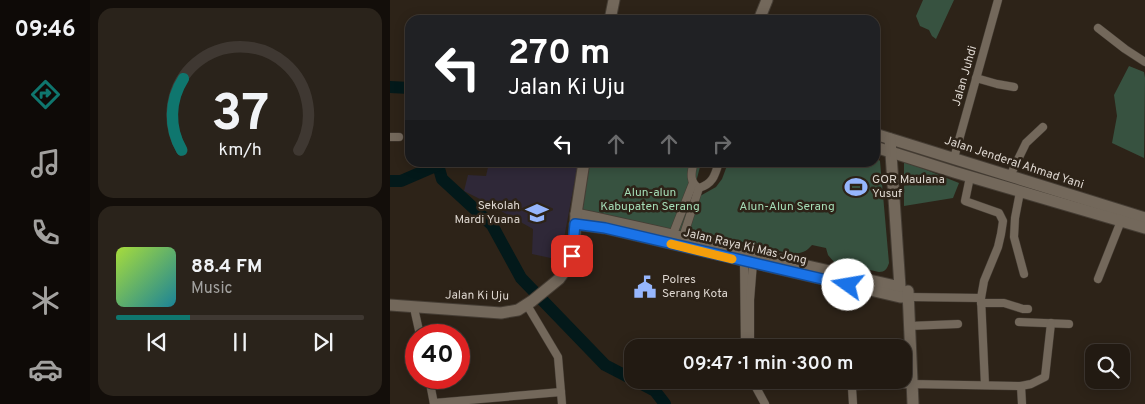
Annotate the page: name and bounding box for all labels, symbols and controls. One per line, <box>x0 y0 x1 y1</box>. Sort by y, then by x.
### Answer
text: 09:46 <box>15 17 75 44</box>
text: 270 m <box>508 32 610 76</box>
icon: left <box>425 35 490 100</box>
street label: Jalan Juhdi <box>949 44 981 108</box>
text: Jalan Ki Uju <box>508 75 625 102</box>
icon: directions <box>28 77 63 112</box>
text: 37 <box>211 83 269 149</box>
icon: left <box>549 130 577 158</box>
icon: ahead <box>602 130 630 158</box>
icon: ahead <box>655 130 683 158</box>
icon: right <box>708 130 736 158</box>
street label: Jalan Jenderal Ahmad Yani <box>942 133 1086 193</box>
text: km/h <box>218 139 262 162</box>
icon: music <box>28 146 63 181</box>
place label: GOR Maulana Yusuf <box>872 172 945 202</box>
sports icon: GOR Maulana Yusuf <box>843 174 869 200</box>
park label: Alun-alun Kabupaten Serang <box>600 185 700 215</box>
place label: Sekolah Mardi Yuana <box>454 198 520 228</box>
park label: Alun-Alun Serang <box>739 199 835 215</box>
school or university icon: Sekolah Mardi Yuana <box>524 200 550 226</box>
icon: phone <box>28 215 63 250</box>
street label: Jalan Raya Ki Mas Jong <box>682 225 808 269</box>
pin <box>551 235 593 277</box>
icon: arrive <box>558 242 586 270</box>
text: 88.4 FM <box>191 255 262 279</box>
position arrow <box>821 258 873 310</box>
place label: Polres Serang Kota <box>662 272 728 302</box>
public building icon: Polres Serang Kota <box>632 274 658 300</box>
text: Music <box>191 279 232 299</box>
icon: climate <box>28 283 63 318</box>
street label: Jalan Ki Uju <box>445 287 509 305</box>
speed limit sign: 40 <box>405 324 470 389</box>
icon: previous <box>143 328 171 356</box>
icon: pause <box>226 328 254 356</box>
icon: next <box>309 328 337 356</box>
map controls <box>1085 344 1130 389</box>
button: search <box>1085 344 1130 389</box>
icon: car <box>28 352 63 387</box>
text: 09:47 · 1 min · 300 m <box>683 352 853 376</box>

